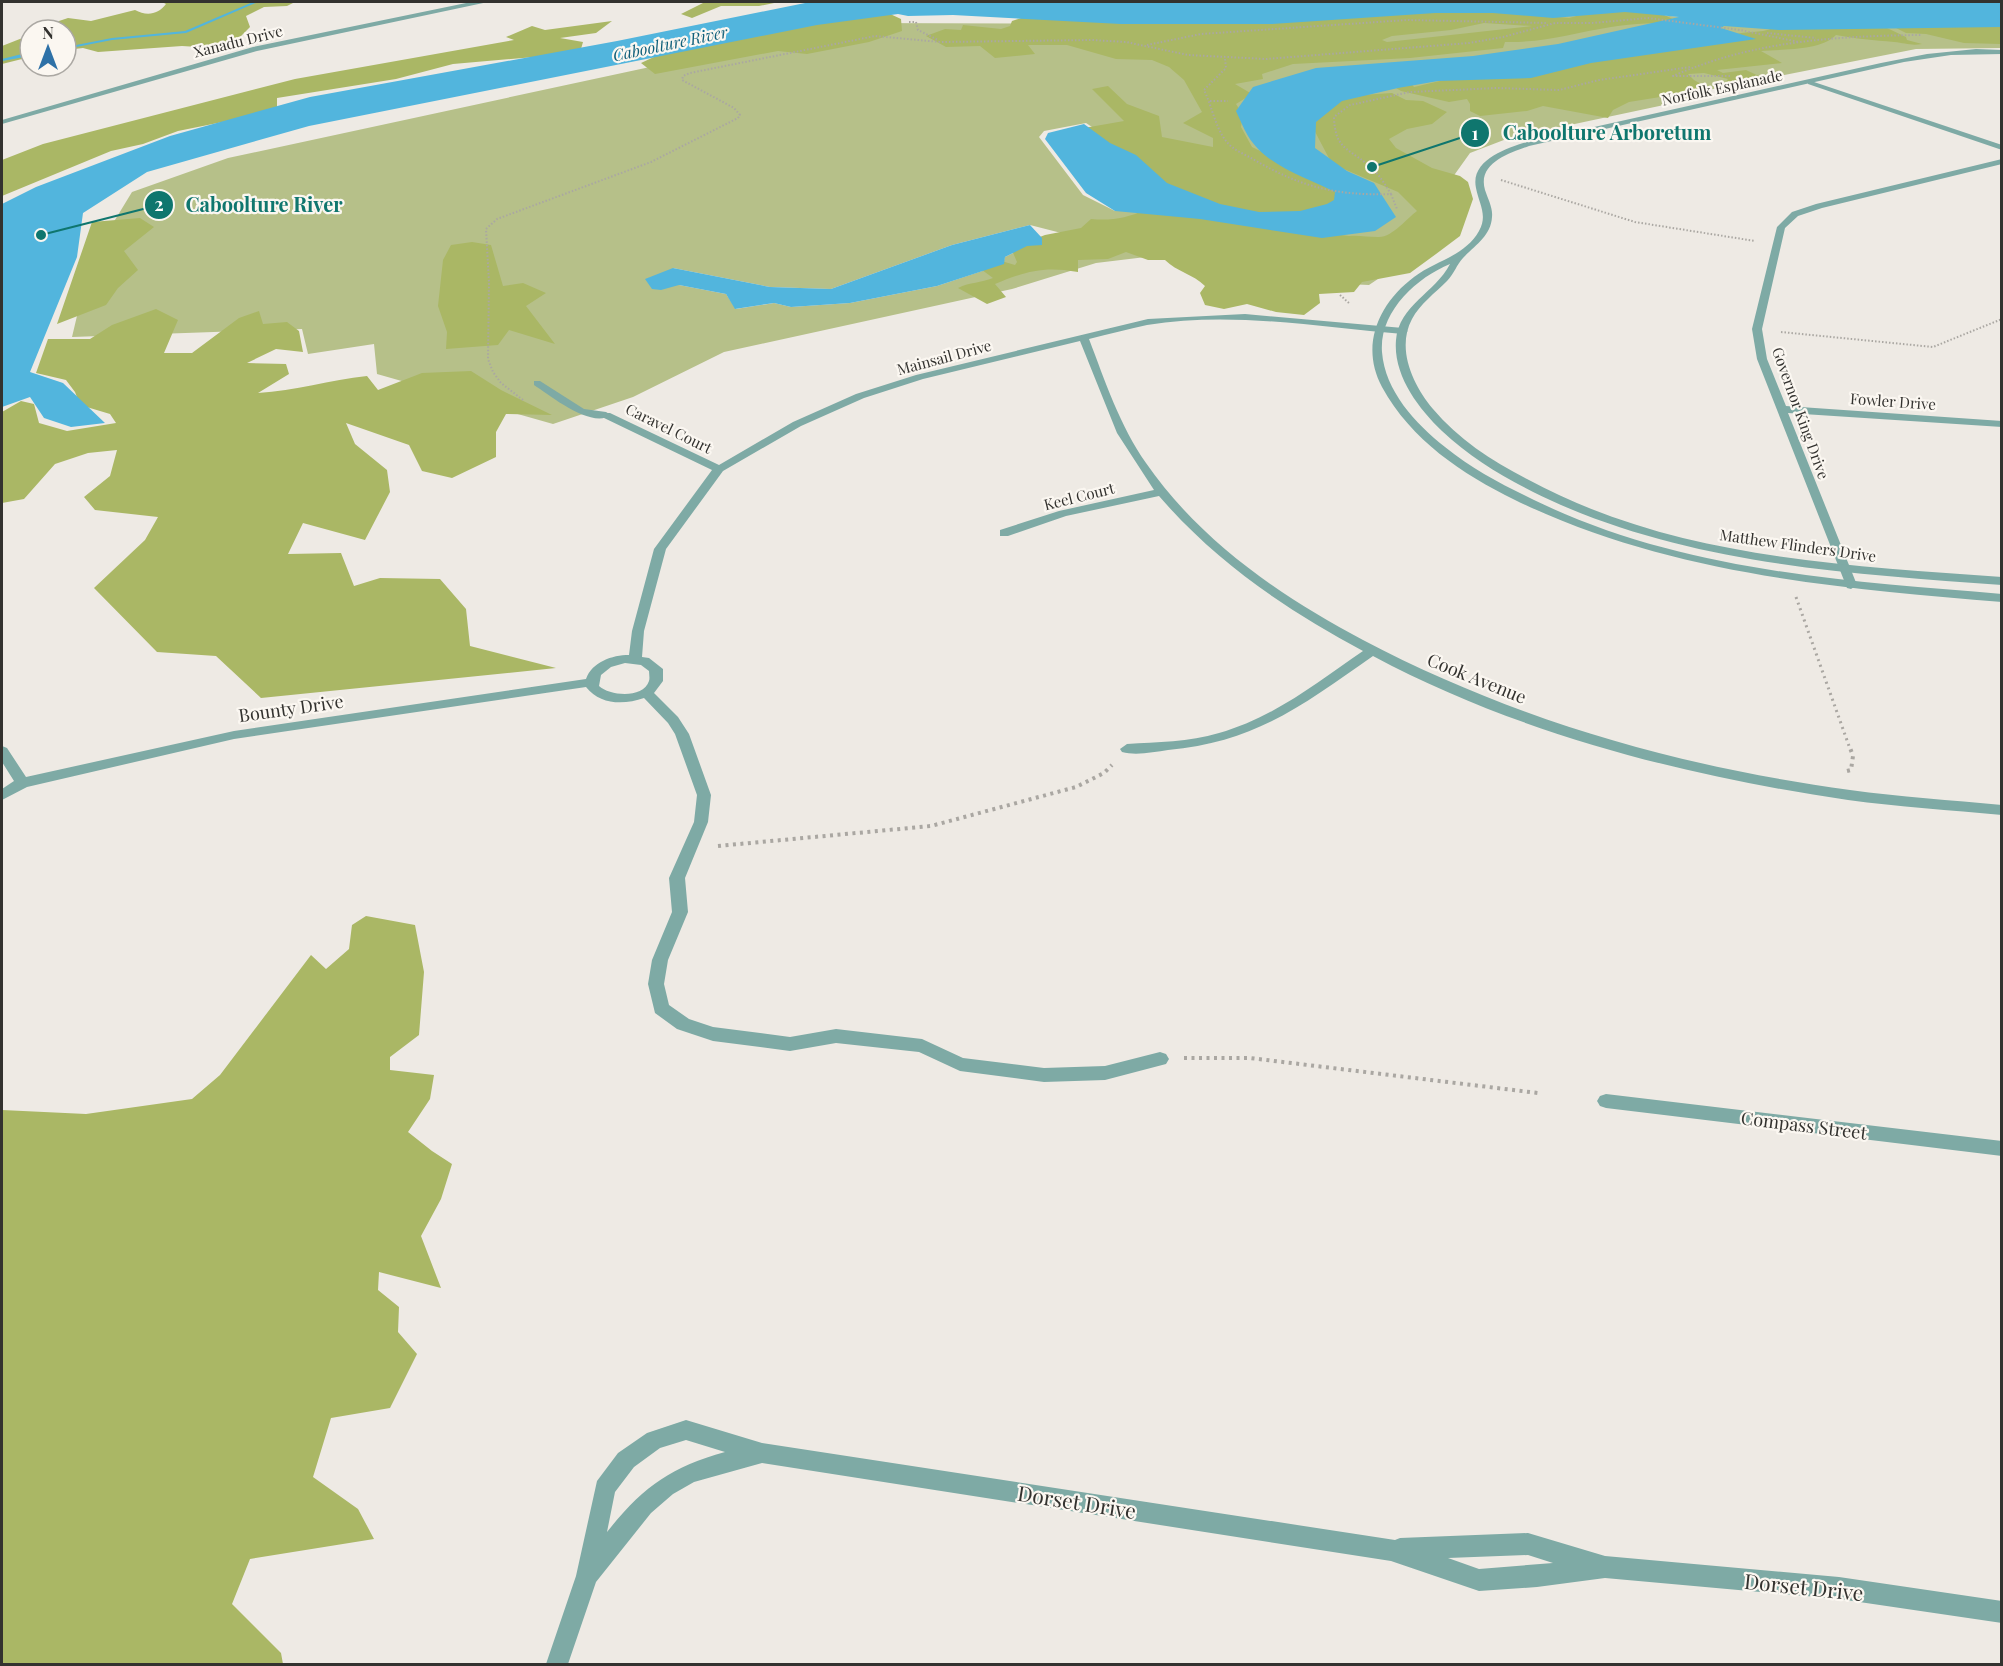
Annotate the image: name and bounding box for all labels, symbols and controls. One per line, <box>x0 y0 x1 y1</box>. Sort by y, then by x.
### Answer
north arrow <box>18 18 78 78</box>
street label: Xanadu Drive <box>191 20 285 62</box>
water label: Caboolture River <box>611 20 730 65</box>
text: N <box>42 22 54 43</box>
street label: Norfolk Esplanade <box>1660 64 1784 110</box>
callout: Caboolture Arboretum <box>1460 114 1724 152</box>
text: Caboolture Arboretum <box>1503 118 1711 145</box>
text: 1 <box>1472 121 1479 145</box>
callout: Caboolture River <box>144 186 355 224</box>
text: Caboolture River <box>186 190 343 217</box>
text: 2 <box>154 192 164 216</box>
street label: Mainsail Drive <box>895 335 993 379</box>
street label: Governor King Drive <box>1768 344 1834 482</box>
street label: Fowler Drive <box>1849 388 1937 414</box>
street label: Caravel Court <box>622 398 716 458</box>
street label: Keel Court <box>1042 477 1117 514</box>
street label: Matthew Flinders Drive <box>1718 524 1878 566</box>
street label: Cook Avenue <box>1424 647 1530 709</box>
street label: Bounty Drive <box>237 689 345 727</box>
street label: Compass Street <box>1740 1105 1869 1145</box>
street label: Dorset Drive <box>1016 1478 1138 1524</box>
street label: Dorset Drive <box>1743 1566 1865 1606</box>

